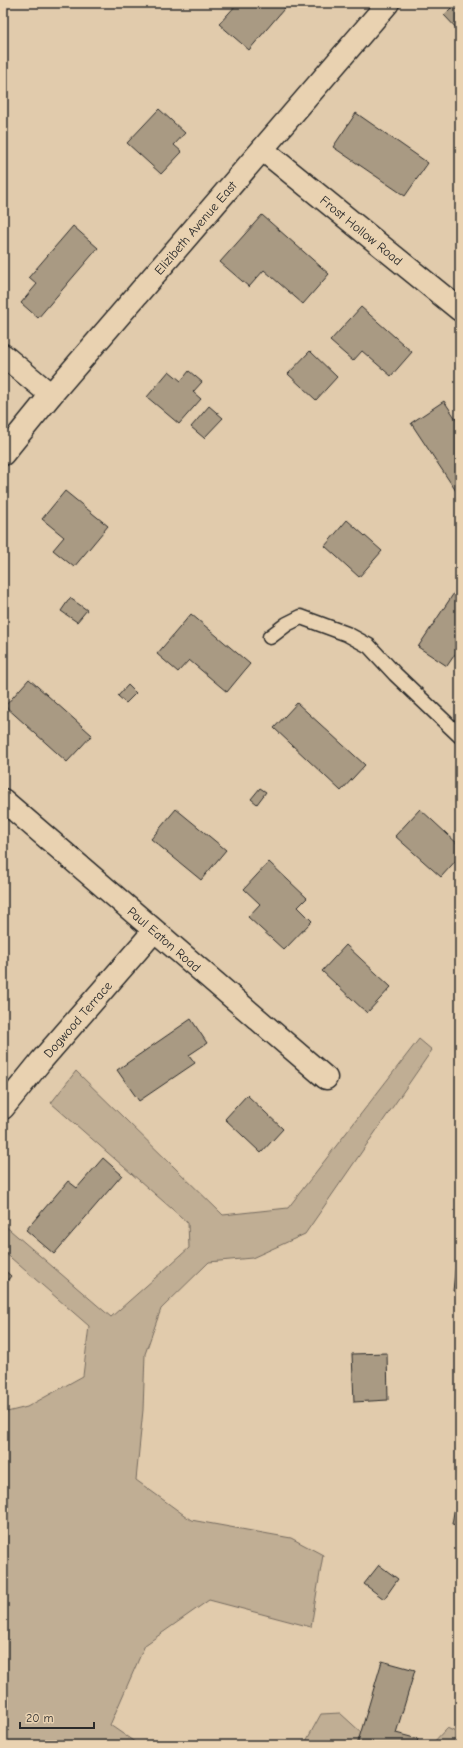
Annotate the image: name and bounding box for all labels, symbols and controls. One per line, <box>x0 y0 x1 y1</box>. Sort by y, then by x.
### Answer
street label: Elizibeth Avenue East <box>151 177 241 278</box>
street label: Frost Hollow Road <box>317 193 405 268</box>
street label: Paul Eaton Road <box>124 904 204 975</box>
street label: Dogwood Terrace <box>41 978 115 1061</box>
scale bar <box>20 1704 94 1730</box>
text: 20 m <box>26 1711 54 1725</box>

